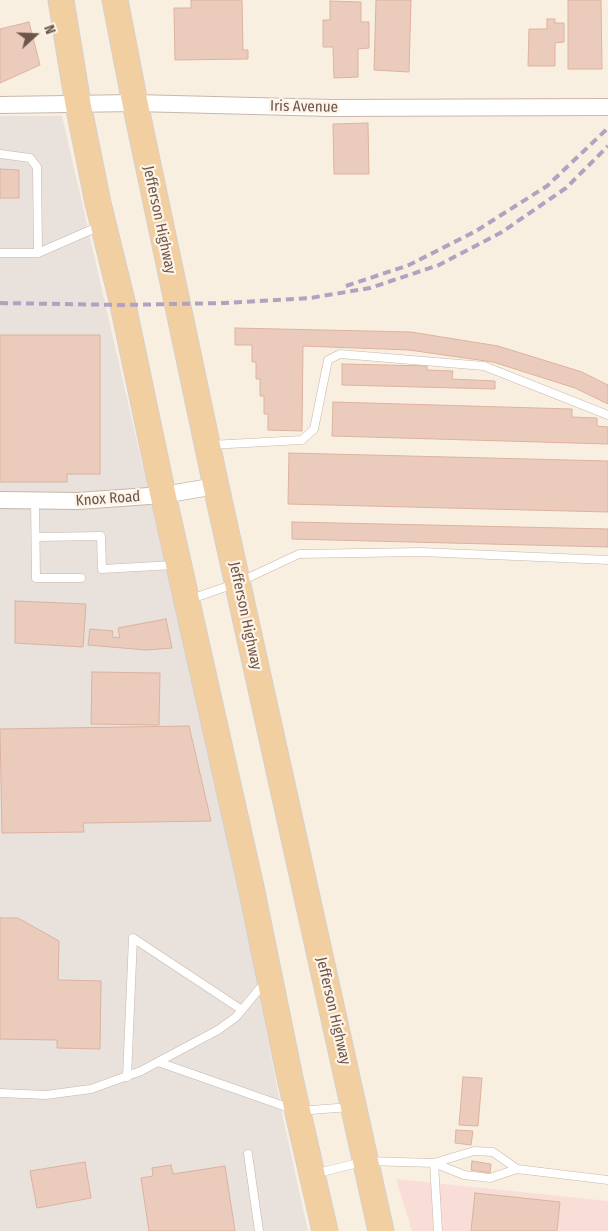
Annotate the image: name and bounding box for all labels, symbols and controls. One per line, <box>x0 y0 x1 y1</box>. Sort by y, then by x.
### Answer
north arrow <box>10 10 60 60</box>
text: N <box>40 23 59 37</box>
street label: Iris Avenue <box>270 97 338 117</box>
street label: Jefferson Highway <box>139 164 179 276</box>
street label: Knox Road <box>75 488 141 510</box>
street label: Jefferson Highway <box>225 560 265 672</box>
street label: Jefferson Highway <box>312 955 354 1067</box>

